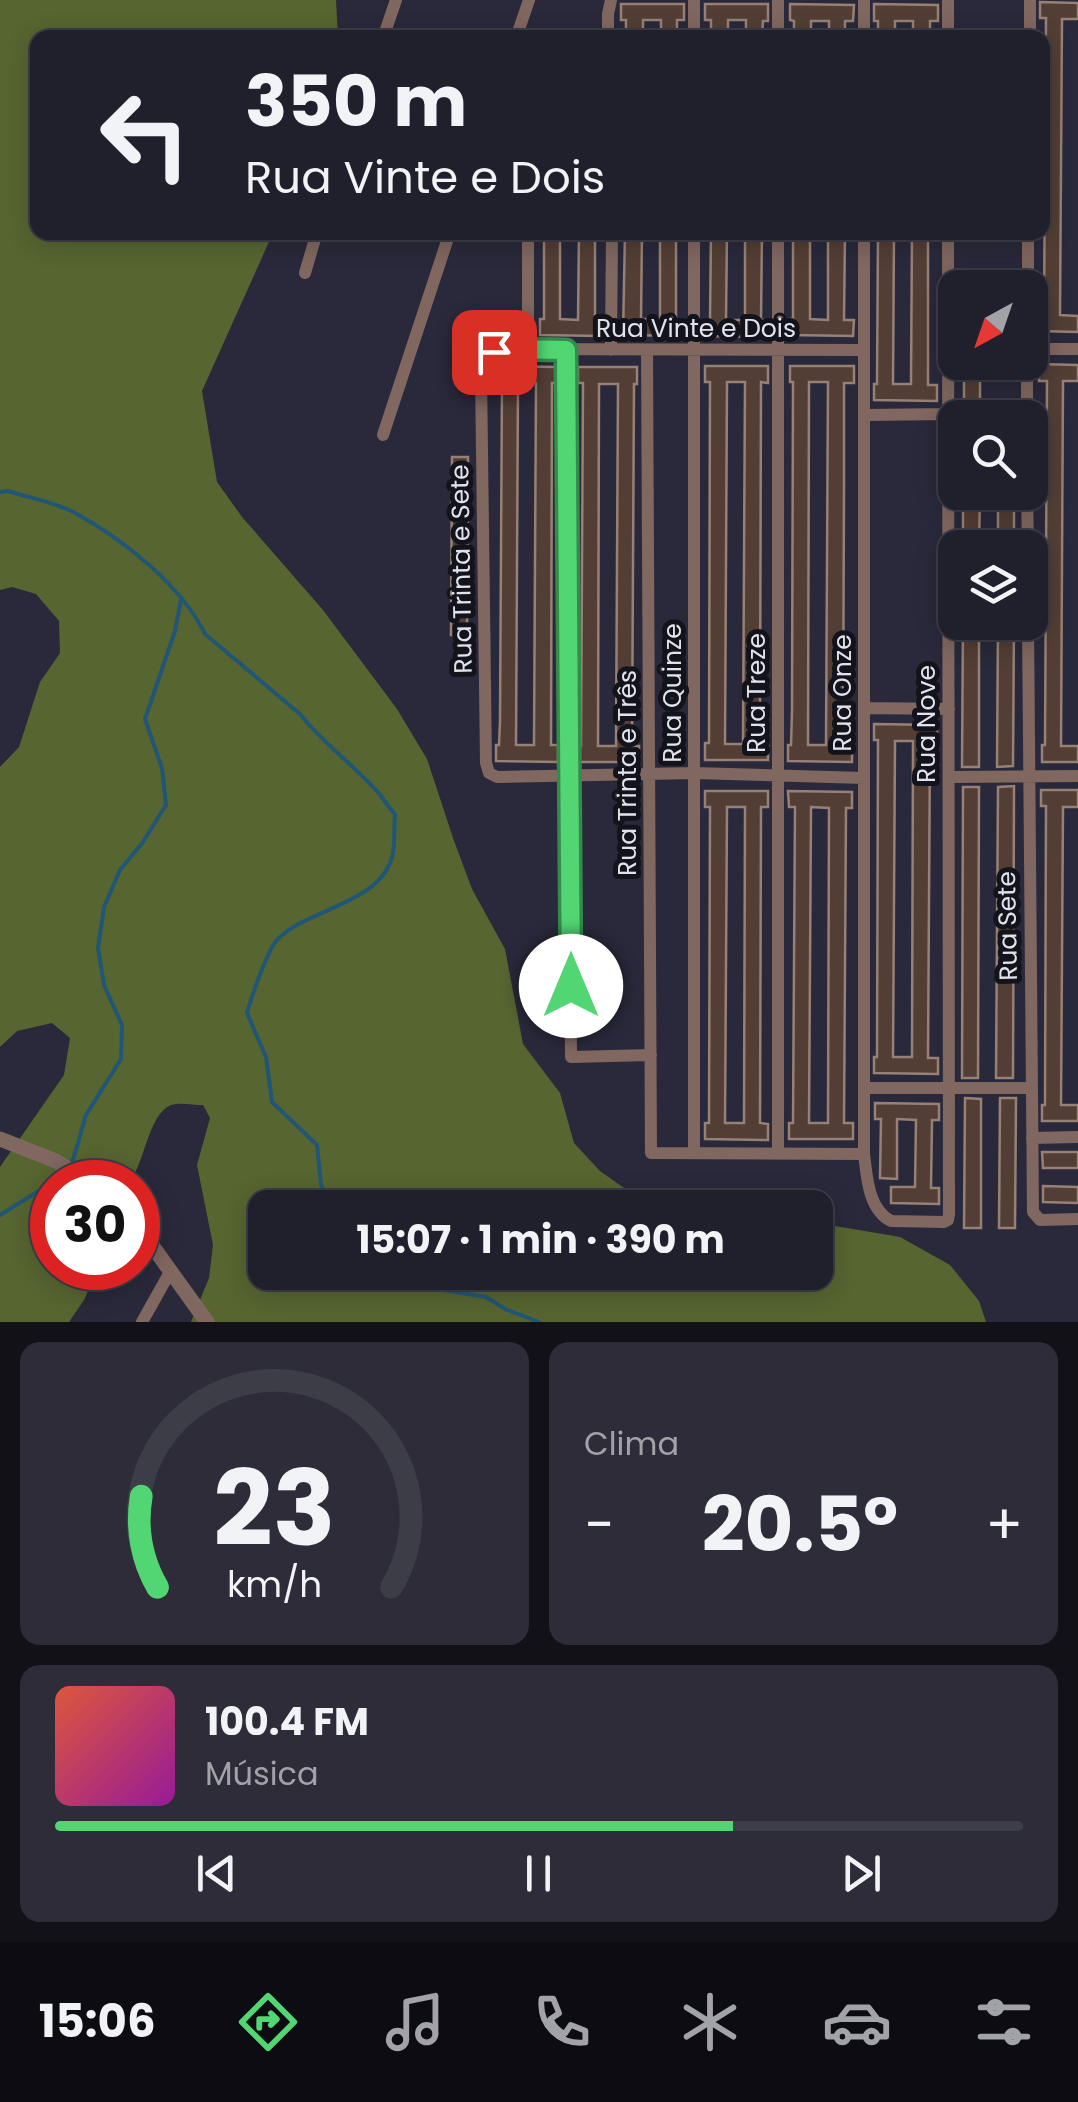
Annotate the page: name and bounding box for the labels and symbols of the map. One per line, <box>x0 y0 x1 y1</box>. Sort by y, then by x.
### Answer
north arrow <box>938 270 1048 380</box>
pin <box>452 310 537 395</box>
street label: Rua Vinte e Dois <box>596 311 796 346</box>
street label: Rua Trinta e Sete <box>442 464 481 674</box>
street label: Rua Quinze <box>655 623 690 763</box>
street label: Rua Treze <box>739 633 774 753</box>
street label: Rua Onze <box>825 634 860 752</box>
street label: Rua Nove <box>909 665 944 783</box>
street label: Rua Trinta e Três <box>610 670 645 876</box>
street label: Rua Sete <box>989 871 1026 981</box>
position arrow <box>519 934 623 1038</box>
speed limit sign: 30 <box>30 1160 160 1290</box>

